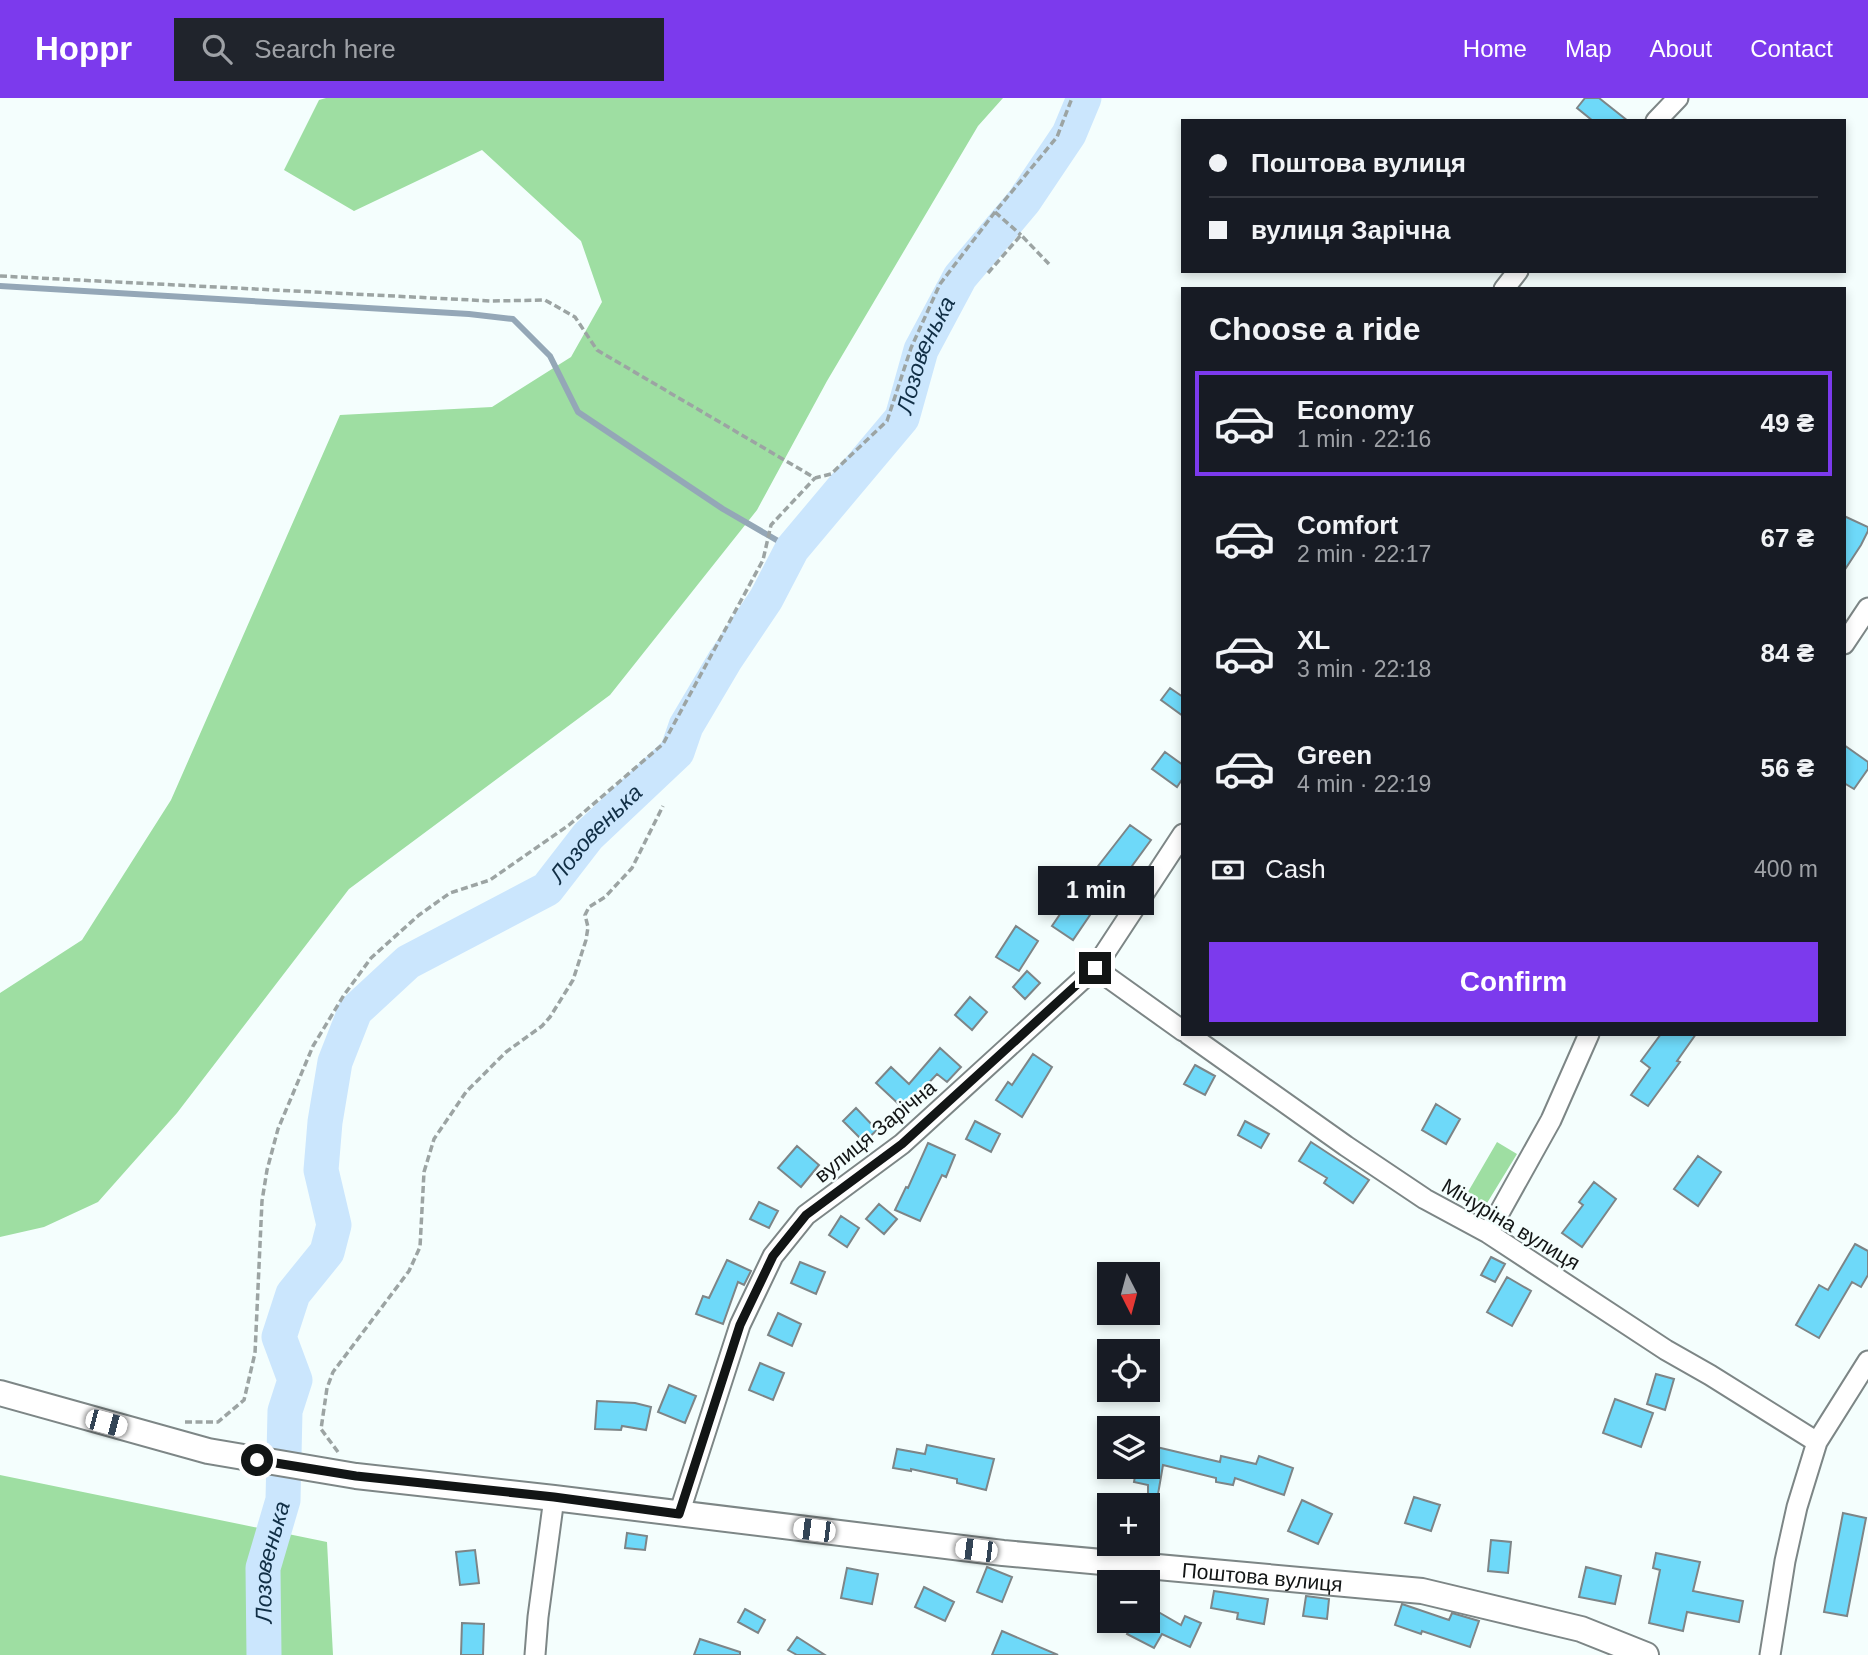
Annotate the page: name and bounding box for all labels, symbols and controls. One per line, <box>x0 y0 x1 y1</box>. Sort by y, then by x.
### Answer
search box <box>174 18 664 81</box>
text: Hoppr <box>35 30 132 67</box>
icon: search <box>198 30 236 68</box>
text: Search here <box>254 34 396 64</box>
text: Home <box>1463 35 1527 62</box>
text: Map <box>1565 35 1612 62</box>
text: About <box>1650 35 1712 62</box>
text: Contact <box>1750 35 1833 62</box>
text: Поштова вулиця <box>1251 148 1466 178</box>
text: вулиця Зарічна <box>1251 215 1450 245</box>
water label: Лозовенька <box>890 292 960 418</box>
text: Choose a ride <box>1209 311 1421 347</box>
icon: car <box>1213 392 1276 455</box>
text: Economy <box>1297 395 1414 425</box>
text: 49 ₴ <box>1761 408 1814 438</box>
text: 1 min · 22:16 <box>1297 426 1431 452</box>
icon: car <box>1213 507 1276 570</box>
text: Comfort <box>1297 510 1398 540</box>
text: 67 ₴ <box>1761 523 1814 553</box>
text: 2 min · 22:17 <box>1297 541 1431 567</box>
icon: car <box>1213 622 1276 685</box>
text: XL <box>1297 625 1330 655</box>
text: 84 ₴ <box>1761 638 1814 668</box>
text: 3 min · 22:18 <box>1297 656 1431 682</box>
icon: car <box>1213 737 1276 800</box>
text: Green <box>1297 740 1372 770</box>
text: 56 ₴ <box>1761 753 1814 783</box>
text: 4 min · 22:19 <box>1297 771 1431 797</box>
water label: Лозовенька <box>543 779 647 889</box>
icon: cash <box>1209 851 1247 889</box>
text: Cash <box>1265 854 1326 884</box>
text: 400 m <box>1754 856 1818 882</box>
callout: 1 min <box>1037 866 1153 916</box>
text: 1 min <box>1066 877 1126 903</box>
button: Confirm <box>1209 942 1818 1022</box>
route end <box>1079 952 1111 984</box>
street label: вулиця Зарічна <box>810 1075 940 1187</box>
street label: Мічуріна вулиця <box>1438 1174 1584 1274</box>
north arrow <box>1097 1262 1160 1325</box>
map controls <box>1097 1262 1160 1633</box>
button: locate <box>1097 1339 1160 1402</box>
car <box>83 1407 130 1439</box>
button: layers <box>1097 1416 1160 1479</box>
route start <box>241 1444 273 1476</box>
button: + <box>1097 1493 1160 1556</box>
water label: Лозовенька <box>250 1498 295 1625</box>
car <box>792 1517 837 1543</box>
car <box>954 1537 999 1563</box>
street label: Поштова вулиця <box>1181 1558 1344 1595</box>
button: − <box>1097 1570 1160 1633</box>

